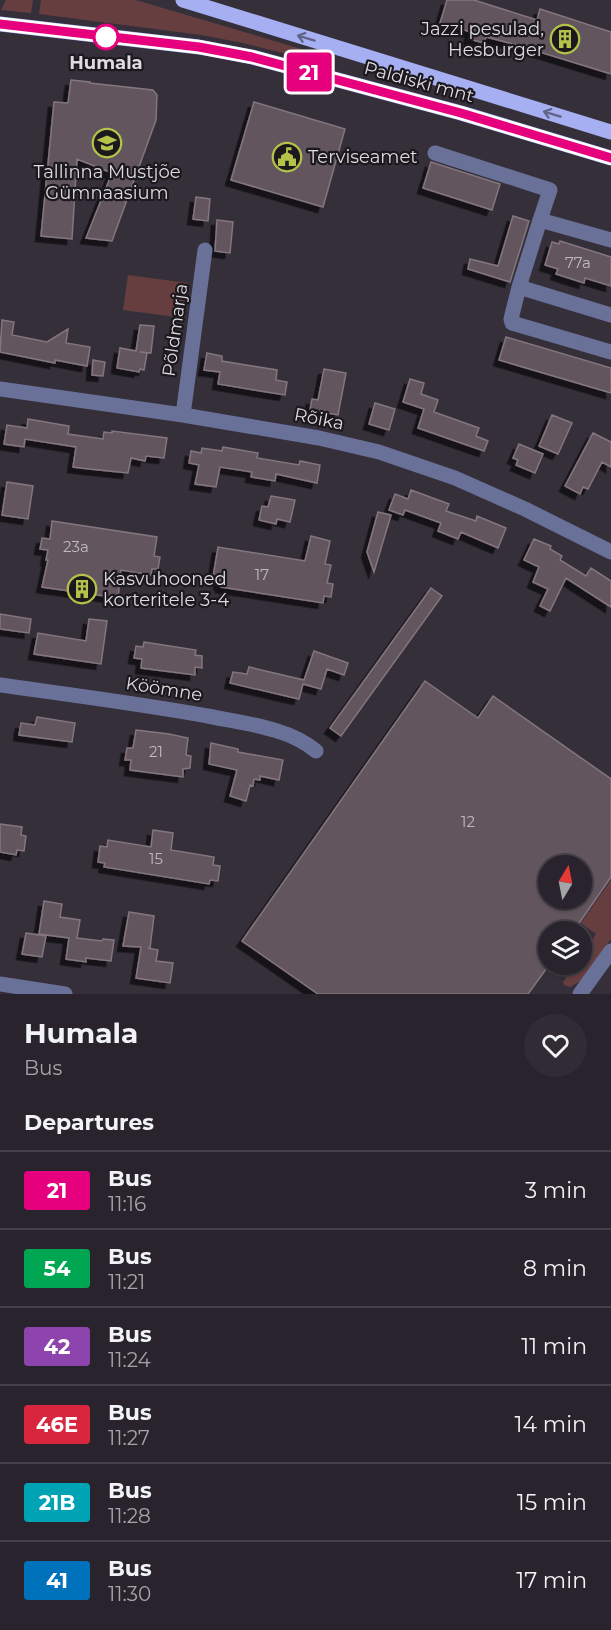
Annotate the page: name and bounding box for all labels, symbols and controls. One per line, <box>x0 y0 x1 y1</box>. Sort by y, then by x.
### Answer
place label: Jazzi pesulad, Hesburger <box>420 18 544 61</box>
building icon: Jazzi pesulad, Hesburger <box>549 23 581 55</box>
marker: Humala <box>93 24 119 50</box>
one-way arrow <box>297 32 316 43</box>
place label: Humala <box>69 52 143 74</box>
line badge: 21 <box>282 52 336 92</box>
street label: Paldiski mnt <box>362 57 476 107</box>
text: 21 <box>299 60 319 85</box>
one-way arrow <box>543 108 562 119</box>
school or university icon: Tallinna Mustjõe Gümnaasium <box>91 127 123 159</box>
public building icon: Terviseamet <box>271 141 303 173</box>
place label: Terviseamet <box>308 146 418 168</box>
place label: Tallinna Mustjõe Gümnaasium <box>33 161 181 204</box>
house number: 77a <box>565 253 591 272</box>
street label: Põldmarja <box>158 282 192 378</box>
street label: Rõika <box>292 403 346 435</box>
house number: 23a <box>63 537 89 556</box>
house number: 17 <box>255 565 269 584</box>
place label: Kasvuhooned korteritele 3-4 <box>103 568 229 611</box>
building icon: Kasvuhooned korteritele 3-4 <box>66 573 98 605</box>
street label: Köömne <box>124 672 204 706</box>
house number: 21 <box>149 742 163 761</box>
house number: 12 <box>461 812 475 831</box>
house number: 15 <box>149 849 163 868</box>
north arrow <box>538 855 592 909</box>
map controls <box>538 855 592 975</box>
button: layers <box>538 921 592 975</box>
button: heart <box>524 1014 587 1077</box>
text: Humala <box>24 1016 138 1050</box>
text: Bus <box>24 1056 62 1080</box>
text: Departures <box>24 1109 154 1136</box>
text: Bus <box>108 1165 152 1192</box>
text: 3 min <box>525 1177 587 1204</box>
text: 21 <box>47 1178 67 1203</box>
text: 11:16 <box>108 1192 146 1216</box>
text: Bus <box>108 1243 152 1270</box>
text: 8 min <box>523 1255 587 1282</box>
text: 54 <box>44 1256 70 1281</box>
text: 11:21 <box>108 1270 145 1294</box>
text: Bus <box>108 1321 152 1348</box>
text: 11 min <box>521 1333 587 1360</box>
text: 42 <box>44 1334 70 1359</box>
text: 11:24 <box>108 1348 151 1372</box>
text: Bus <box>108 1399 152 1426</box>
text: 14 min <box>515 1411 587 1438</box>
text: 46E <box>36 1412 78 1437</box>
text: 11:27 <box>108 1426 150 1450</box>
text: Bus <box>108 1477 152 1504</box>
text: 15 min <box>517 1489 587 1516</box>
text: 21B <box>39 1490 75 1515</box>
text: 11:28 <box>108 1504 151 1528</box>
text: Bus <box>108 1555 152 1582</box>
text: 17 min <box>516 1567 587 1594</box>
text: 41 <box>46 1568 68 1593</box>
text: 11:30 <box>108 1582 151 1606</box>

